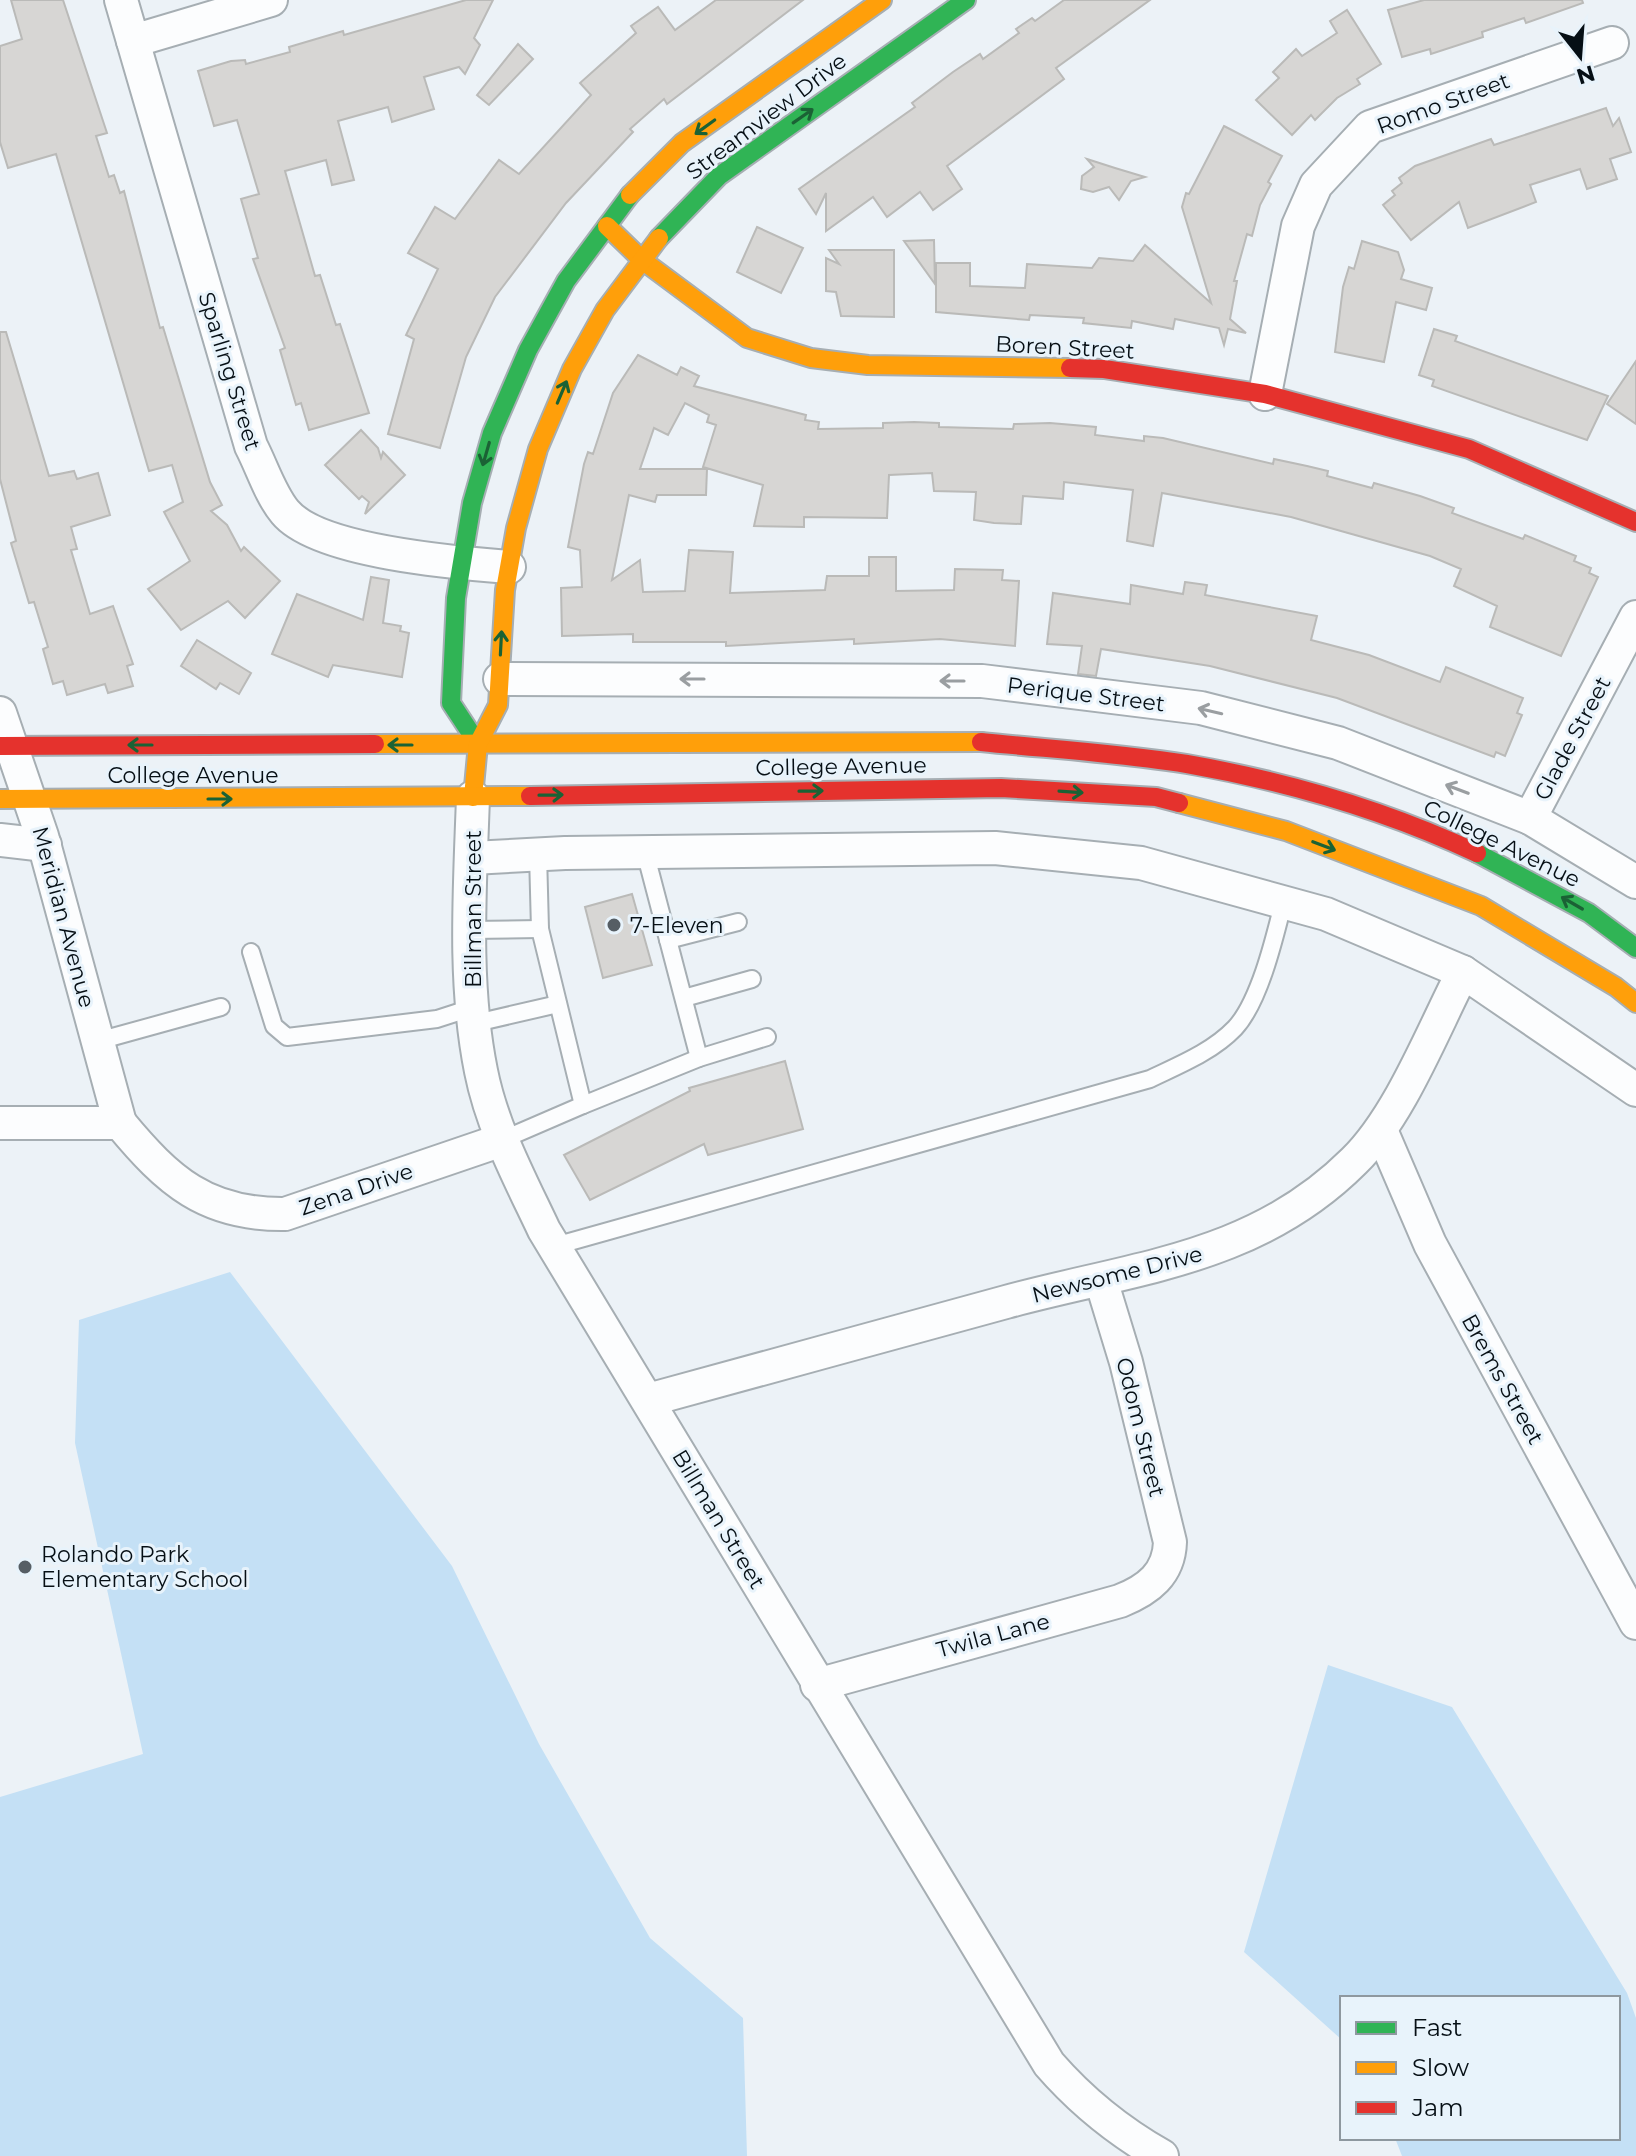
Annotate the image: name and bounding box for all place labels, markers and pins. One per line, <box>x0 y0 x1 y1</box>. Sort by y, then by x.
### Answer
place label: 7-Eleven <box>630 912 724 939</box>
marker: 7-Eleven <box>605 916 623 934</box>
place label: Rolando Park Elementary School <box>41 1541 248 1593</box>
marker: Rolando Park Elementary School <box>16 1558 34 1576</box>

